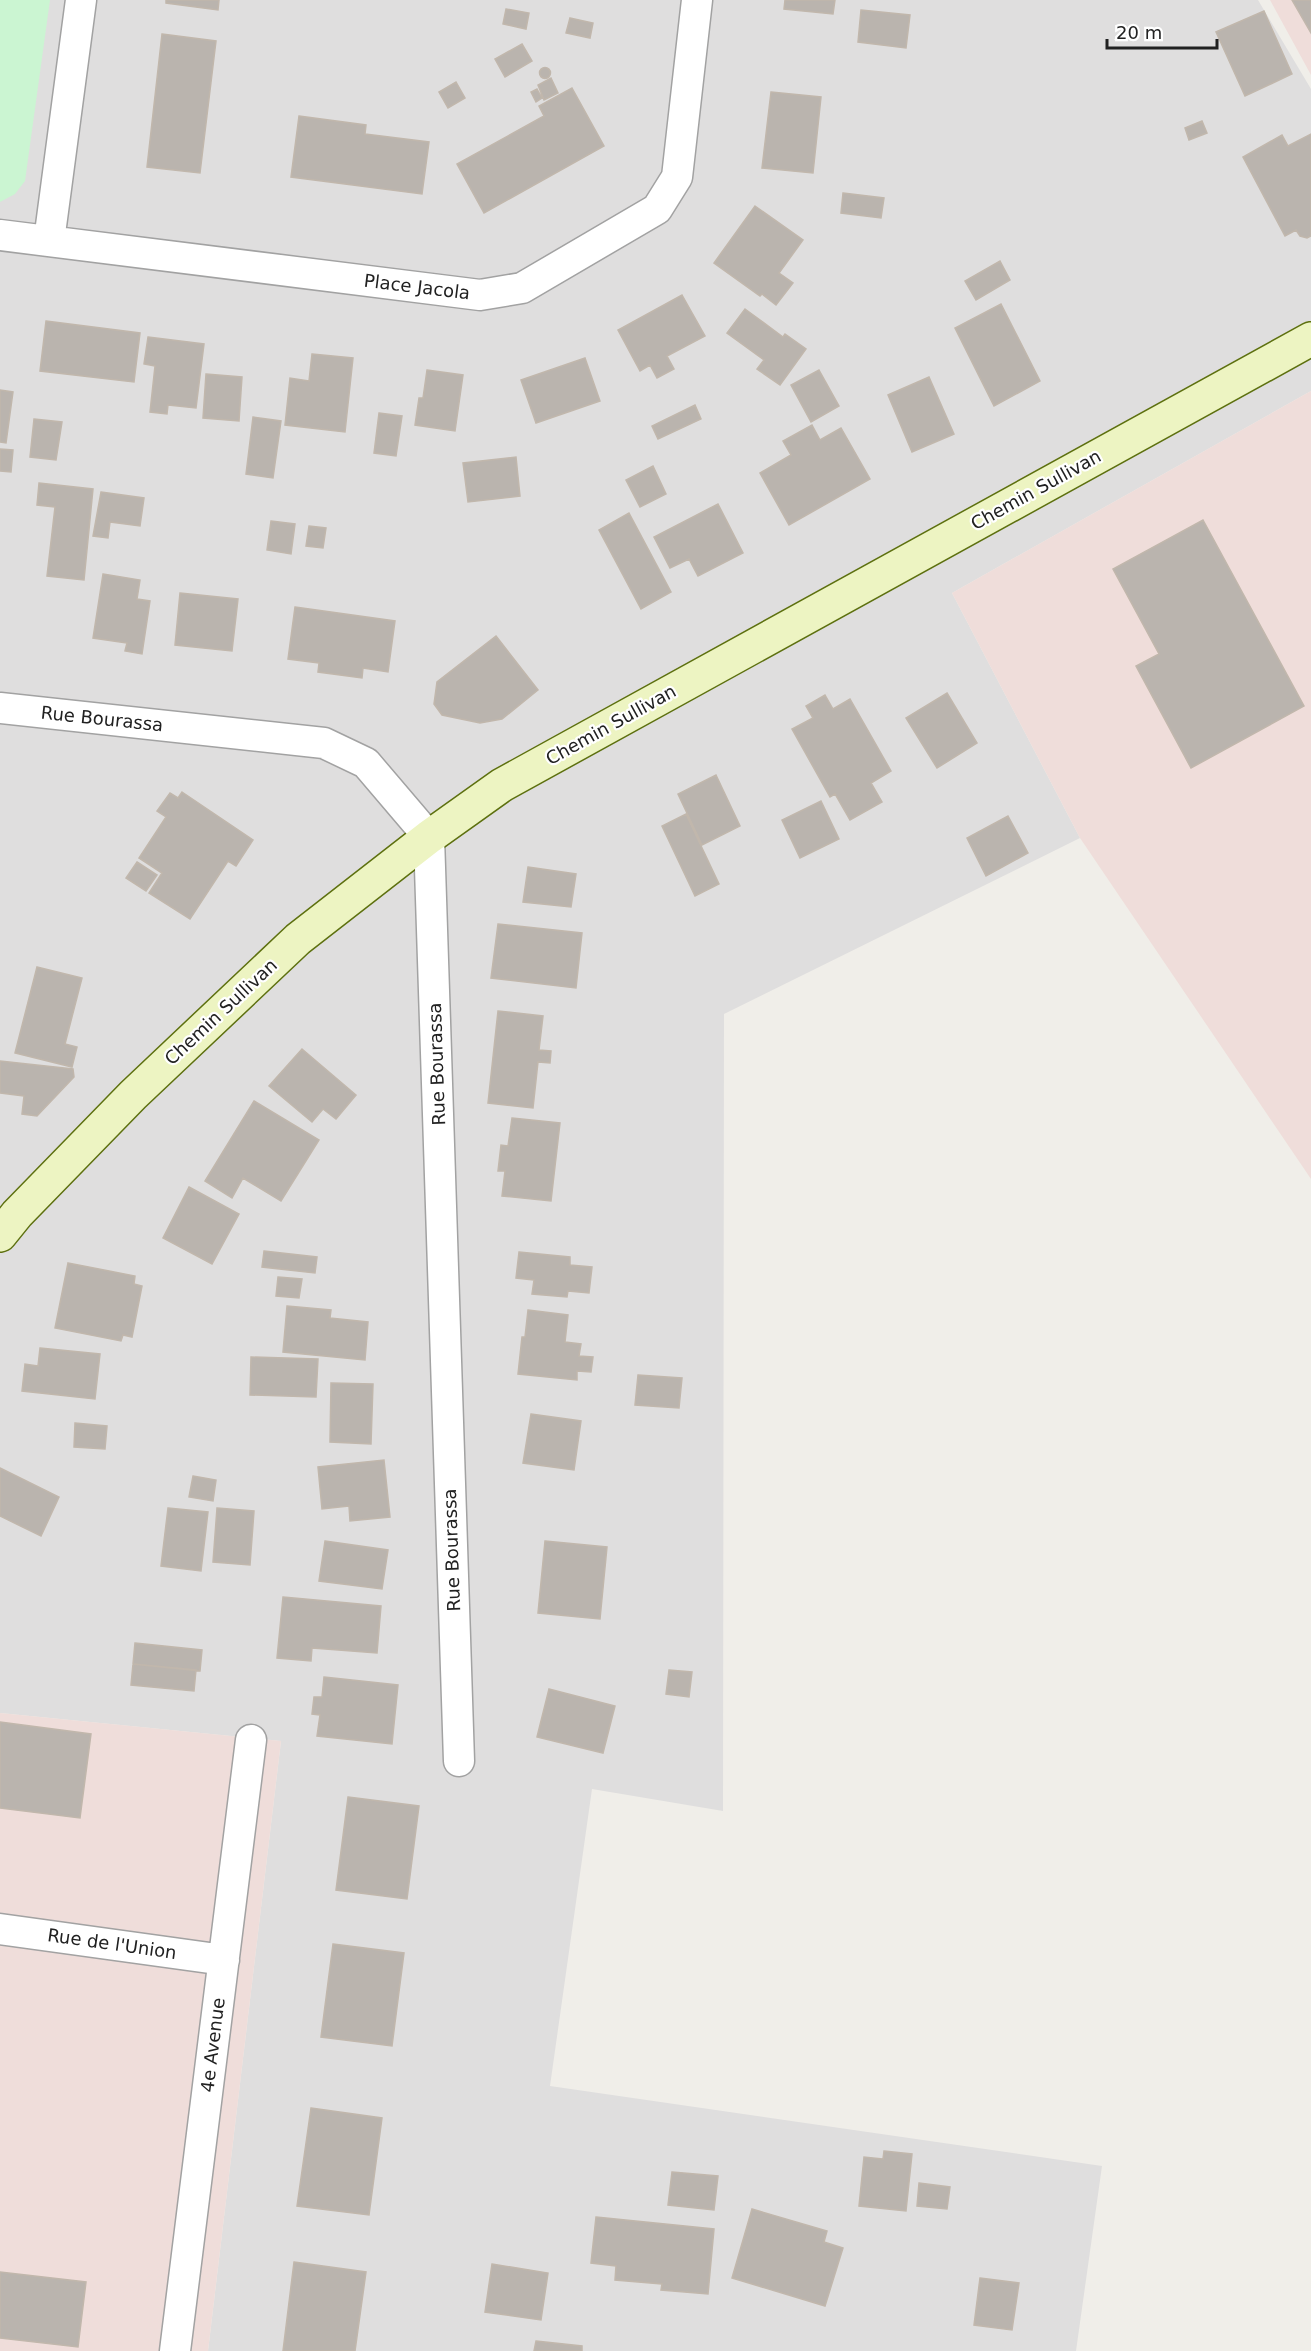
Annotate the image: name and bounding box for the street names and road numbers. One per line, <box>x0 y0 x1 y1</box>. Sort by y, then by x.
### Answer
street label: Place Jacola <box>363 270 471 303</box>
street label: Chemin Sullivan <box>967 445 1105 534</box>
street label: Chemin Sullivan <box>542 680 680 769</box>
street label: Rue Bourassa <box>40 702 164 735</box>
street label: Chemin Sullivan <box>160 954 281 1069</box>
street label: Rue Bourassa <box>424 1002 449 1126</box>
street label: Rue Bourassa <box>439 1488 464 1612</box>
street label: Rue de l'Union <box>46 1924 178 1963</box>
street label: 4e Avenue <box>196 1996 229 2093</box>

